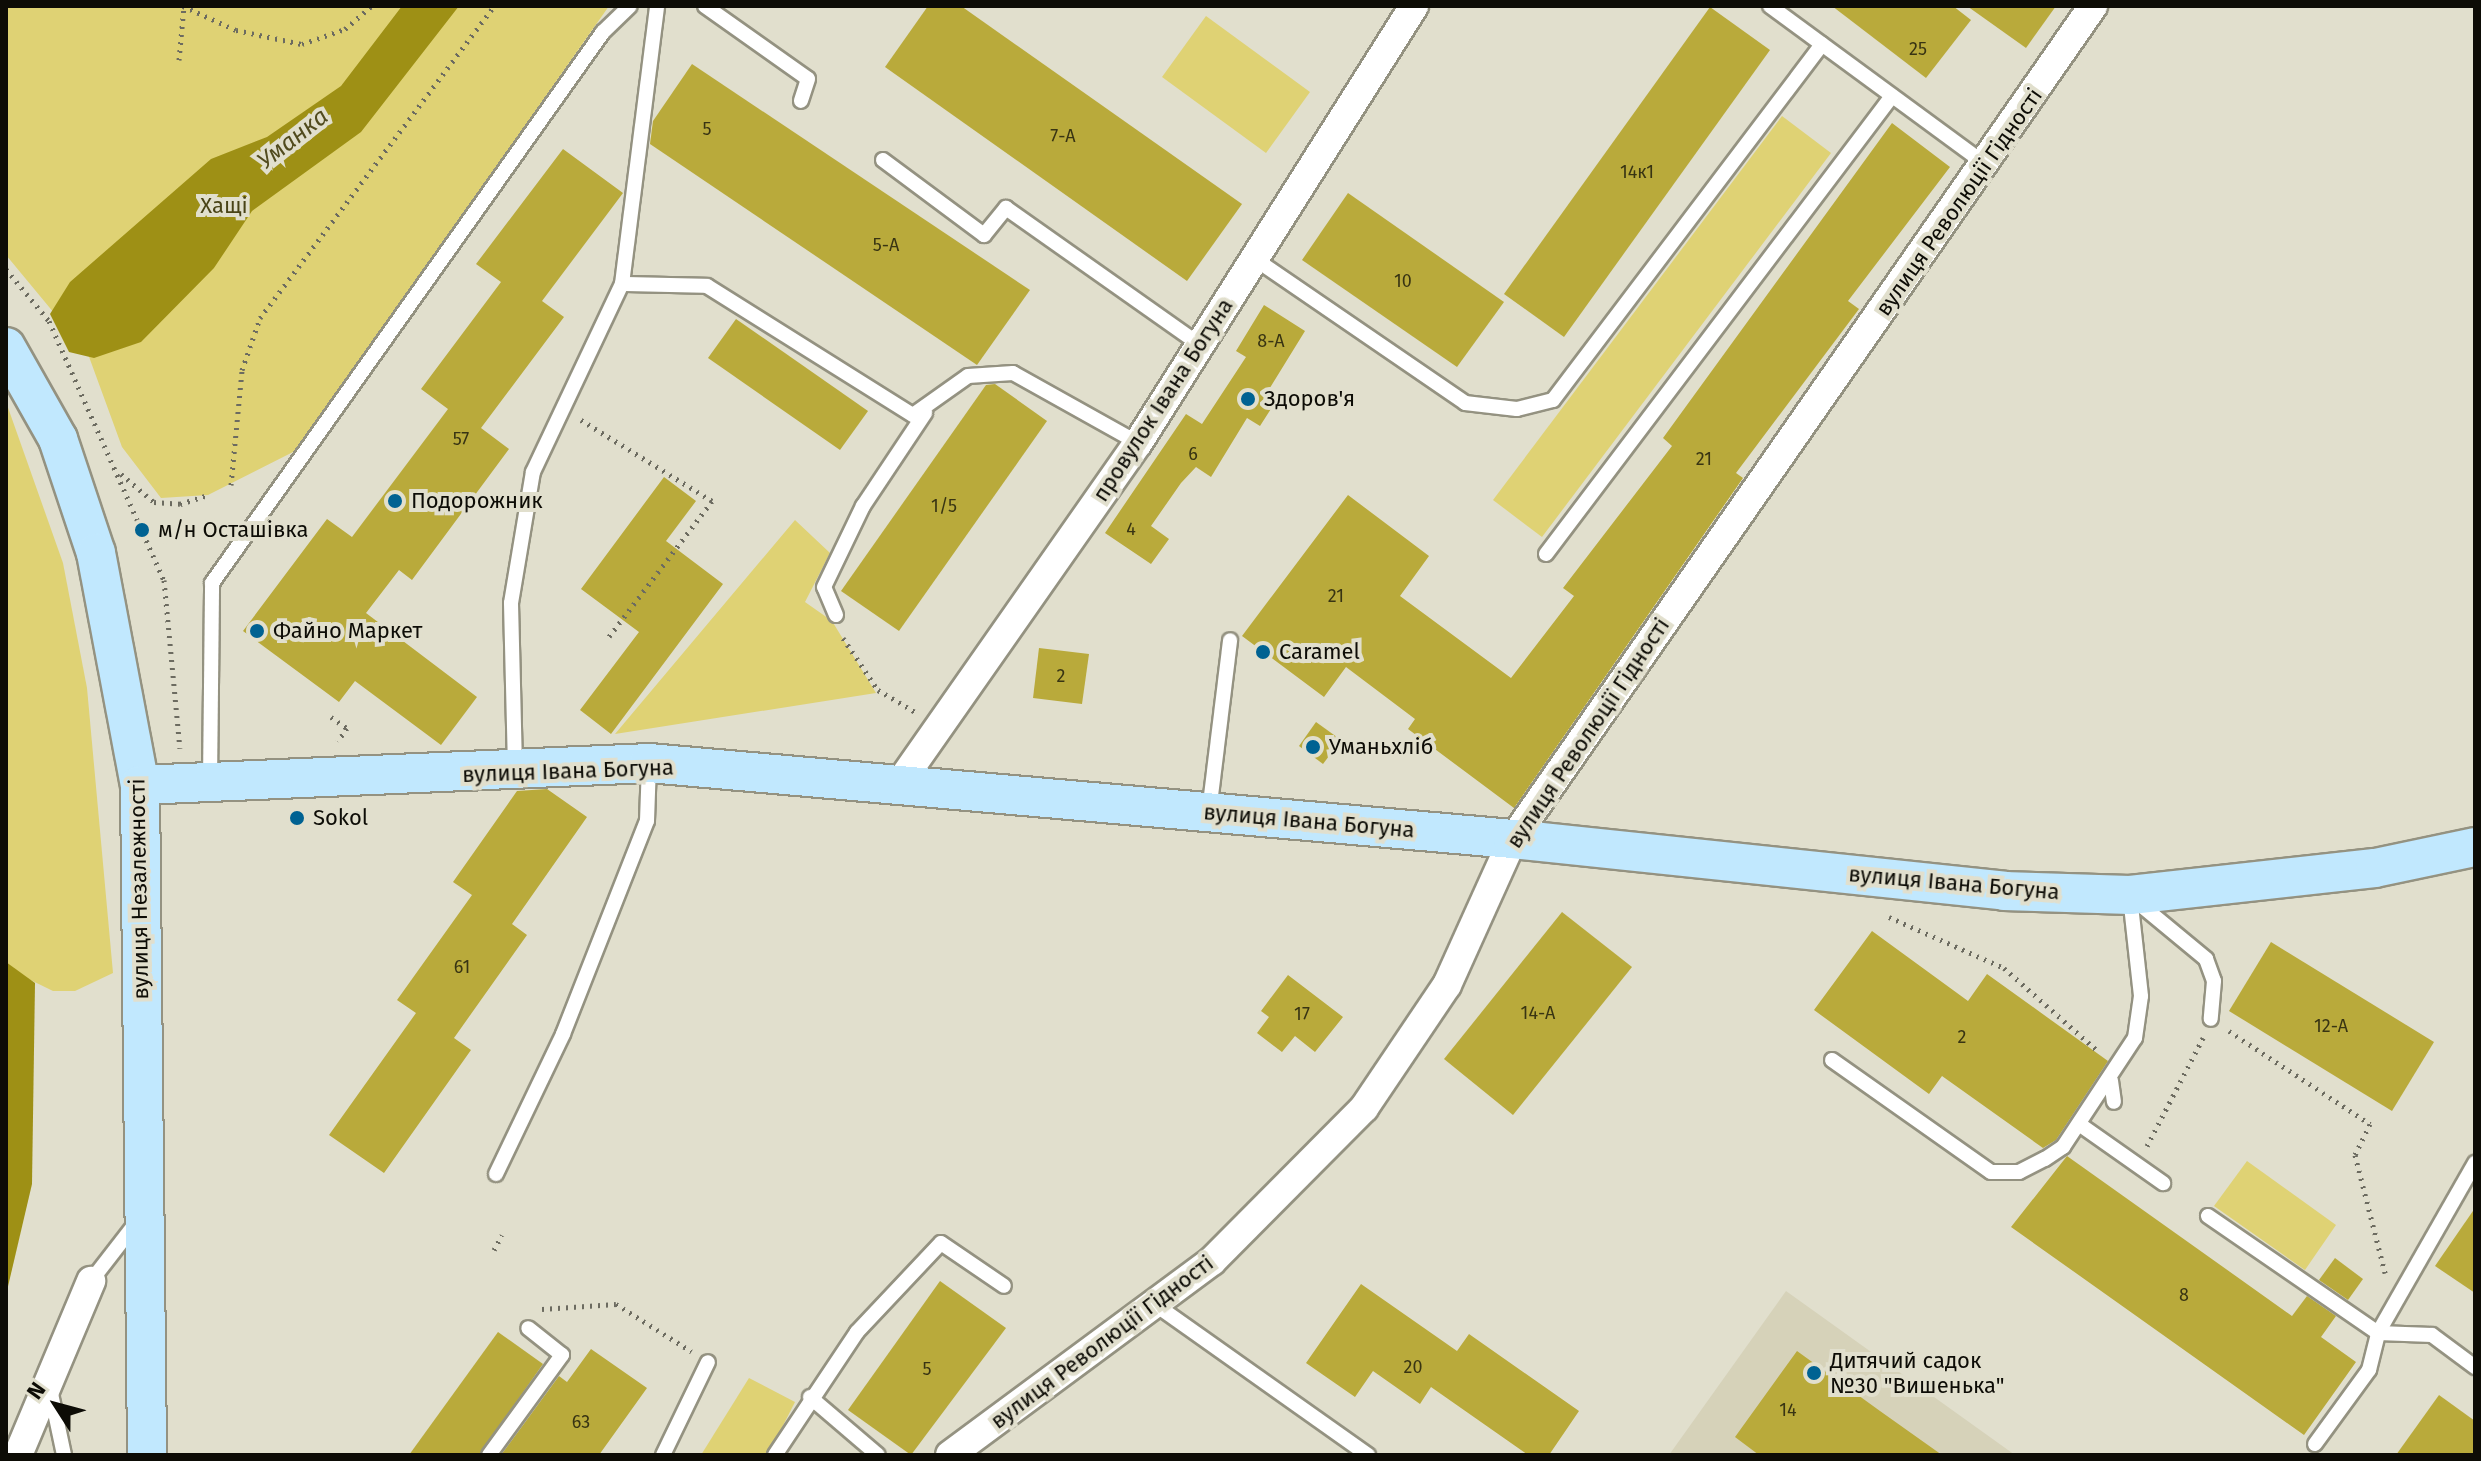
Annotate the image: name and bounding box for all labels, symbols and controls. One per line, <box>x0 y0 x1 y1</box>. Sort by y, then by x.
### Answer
house number: 25 <box>1909 38 1927 60</box>
street label: вулиця Революції Гідності <box>1870 83 2048 321</box>
water label: Уманка <box>252 102 334 176</box>
house number: 5 <box>702 118 712 140</box>
house number: 7-А <box>1050 125 1076 147</box>
house number: 14к1 <box>1620 161 1654 183</box>
park label: Хащі <box>200 193 248 219</box>
house number: 5-А <box>873 234 899 256</box>
house number: 10 <box>1394 270 1412 292</box>
street label: провулок Івана Богуна <box>1087 294 1239 506</box>
house number: 8-А <box>1257 330 1285 352</box>
place label: Здоров'я <box>1264 386 1355 412</box>
marker: Здоров'я <box>1239 390 1257 408</box>
house number: 57 <box>453 428 469 450</box>
house number: 6 <box>1188 443 1198 465</box>
house number: 21 <box>1696 448 1712 470</box>
place label: Подорожник <box>411 488 543 514</box>
marker: Подорожник <box>386 492 404 510</box>
house number: 1/5 <box>931 495 957 517</box>
place label: м/н Осташівка <box>158 517 308 543</box>
house number: 4 <box>1126 518 1136 540</box>
marker: м/н Осташівка <box>133 521 151 539</box>
house number: 21 <box>1328 585 1344 607</box>
street label: вулиця Революції Гідності <box>1501 613 1675 853</box>
place label: Файно Маркет <box>273 618 422 644</box>
marker: Файно Маркет <box>248 622 266 640</box>
place label: Caramel <box>1279 639 1360 665</box>
marker: Caramel <box>1254 643 1272 661</box>
house number: 2 <box>1057 665 1065 687</box>
place label: Уманьхліб <box>1329 734 1433 760</box>
marker: Уманьхліб <box>1304 738 1322 756</box>
street label: вулиця Івана Богуна <box>462 754 674 788</box>
street label: вулиця Незалежності <box>124 778 154 1000</box>
street label: вулиця Івана Богуна <box>1202 799 1416 843</box>
place label: Sokol <box>313 805 368 831</box>
marker: Sokol <box>288 809 306 827</box>
street label: вулиця Івана Богуна <box>1847 861 2061 905</box>
house number: 61 <box>454 956 470 978</box>
house number: 14-А <box>1521 1002 1555 1024</box>
house number: 17 <box>1294 1003 1310 1025</box>
house number: 12-А <box>2314 1015 2348 1037</box>
house number: 2 <box>1958 1026 1966 1048</box>
street label: вулиця Революції Гідності <box>985 1250 1219 1434</box>
house number: 8 <box>2179 1284 2189 1306</box>
place label: Дитячий садок №30 "Вишенька" <box>1830 1347 2005 1398</box>
house number: 20 <box>1404 1356 1422 1378</box>
house number: 5 <box>922 1358 932 1380</box>
marker: Дитячий садок №30 "Вишенька" <box>1805 1364 1823 1382</box>
north arrow <box>16 1365 96 1445</box>
text: N <box>21 1377 51 1404</box>
house number: 14 <box>1779 1399 1797 1421</box>
house number: 63 <box>572 1411 590 1433</box>

